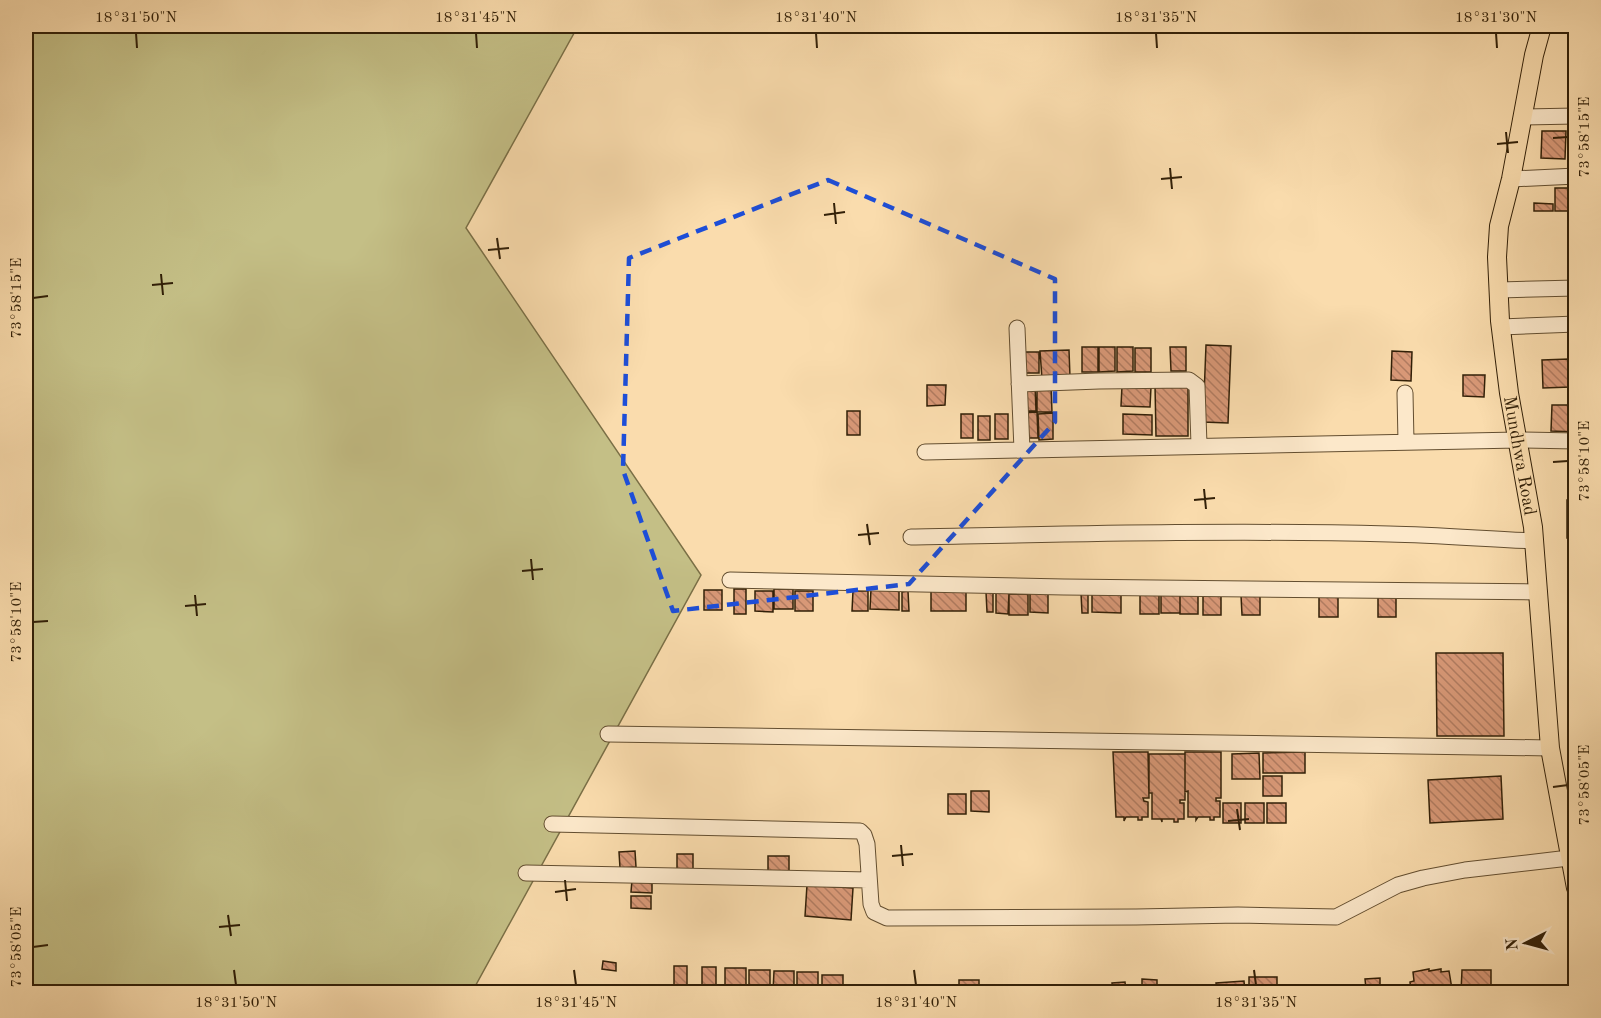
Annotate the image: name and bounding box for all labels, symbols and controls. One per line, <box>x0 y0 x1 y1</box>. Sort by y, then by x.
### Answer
text: 18°31'50"N <box>95 11 177 26</box>
text: 18°31'45"N <box>435 11 517 26</box>
text: 18°31'40"N <box>775 11 857 26</box>
text: 18°31'35"N <box>1115 11 1197 26</box>
text: 18°31'30"N <box>1455 11 1537 26</box>
text: 73°58'15"E <box>1578 97 1593 177</box>
text: 73°58'15"E <box>10 258 25 338</box>
street label: Mundhwa Road <box>1500 395 1539 517</box>
text: 73°58'10"E <box>1578 421 1593 501</box>
text: 73°58'10"E <box>10 582 25 662</box>
text: 73°58'05"E <box>1578 745 1593 825</box>
text: 73°58'05"E <box>10 907 25 987</box>
north arrow <box>1496 913 1556 973</box>
text: N <box>1504 937 1522 951</box>
text: 18°31'50"N <box>195 996 277 1011</box>
text: 18°31'45"N <box>535 996 617 1011</box>
text: 18°31'40"N <box>875 996 957 1011</box>
text: 18°31'35"N <box>1215 996 1297 1011</box>

